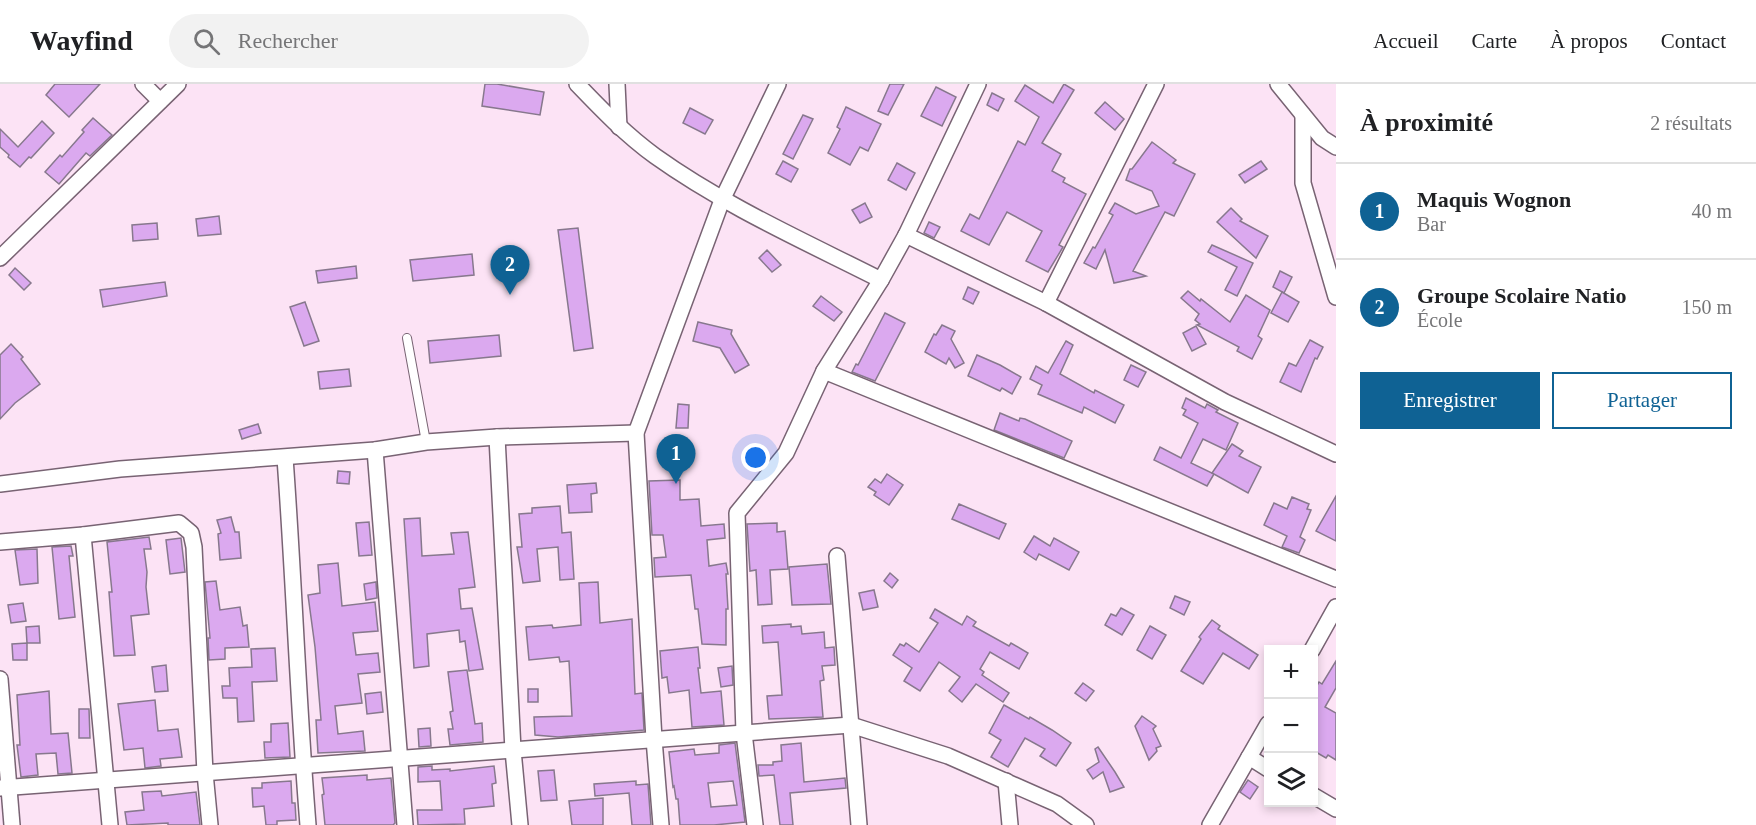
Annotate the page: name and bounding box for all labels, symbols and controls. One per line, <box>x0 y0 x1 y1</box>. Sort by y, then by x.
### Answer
search box <box>169 14 589 68</box>
text: Wayfind <box>30 25 133 56</box>
icon: search <box>190 25 223 58</box>
text: Rechercher <box>238 28 338 53</box>
text: Accueil <box>1373 29 1439 53</box>
text: Carte <box>1472 29 1517 53</box>
text: À propos <box>1550 29 1628 53</box>
text: Contact <box>1661 29 1726 53</box>
text: À proximité <box>1360 108 1493 137</box>
text: 2 résultats <box>1650 112 1732 134</box>
text: Maquis Wognon <box>1417 187 1571 212</box>
text: 1 <box>1375 200 1385 222</box>
text: 40 m <box>1691 200 1732 222</box>
text: Bar <box>1417 213 1446 235</box>
pin: 2 <box>490 246 530 295</box>
text: Groupe Scolaire Natio <box>1417 283 1626 308</box>
text: 2 <box>1375 296 1385 318</box>
text: 150 m <box>1681 296 1732 318</box>
text: École <box>1417 309 1463 331</box>
button: Enregistrer <box>1360 372 1540 429</box>
button: Partager <box>1552 372 1732 429</box>
pin: 1 <box>656 434 696 484</box>
your location <box>741 443 770 472</box>
map controls <box>1264 645 1318 807</box>
button: + <box>1264 645 1318 699</box>
button: − <box>1264 699 1318 753</box>
button: layers <box>1264 753 1318 807</box>

